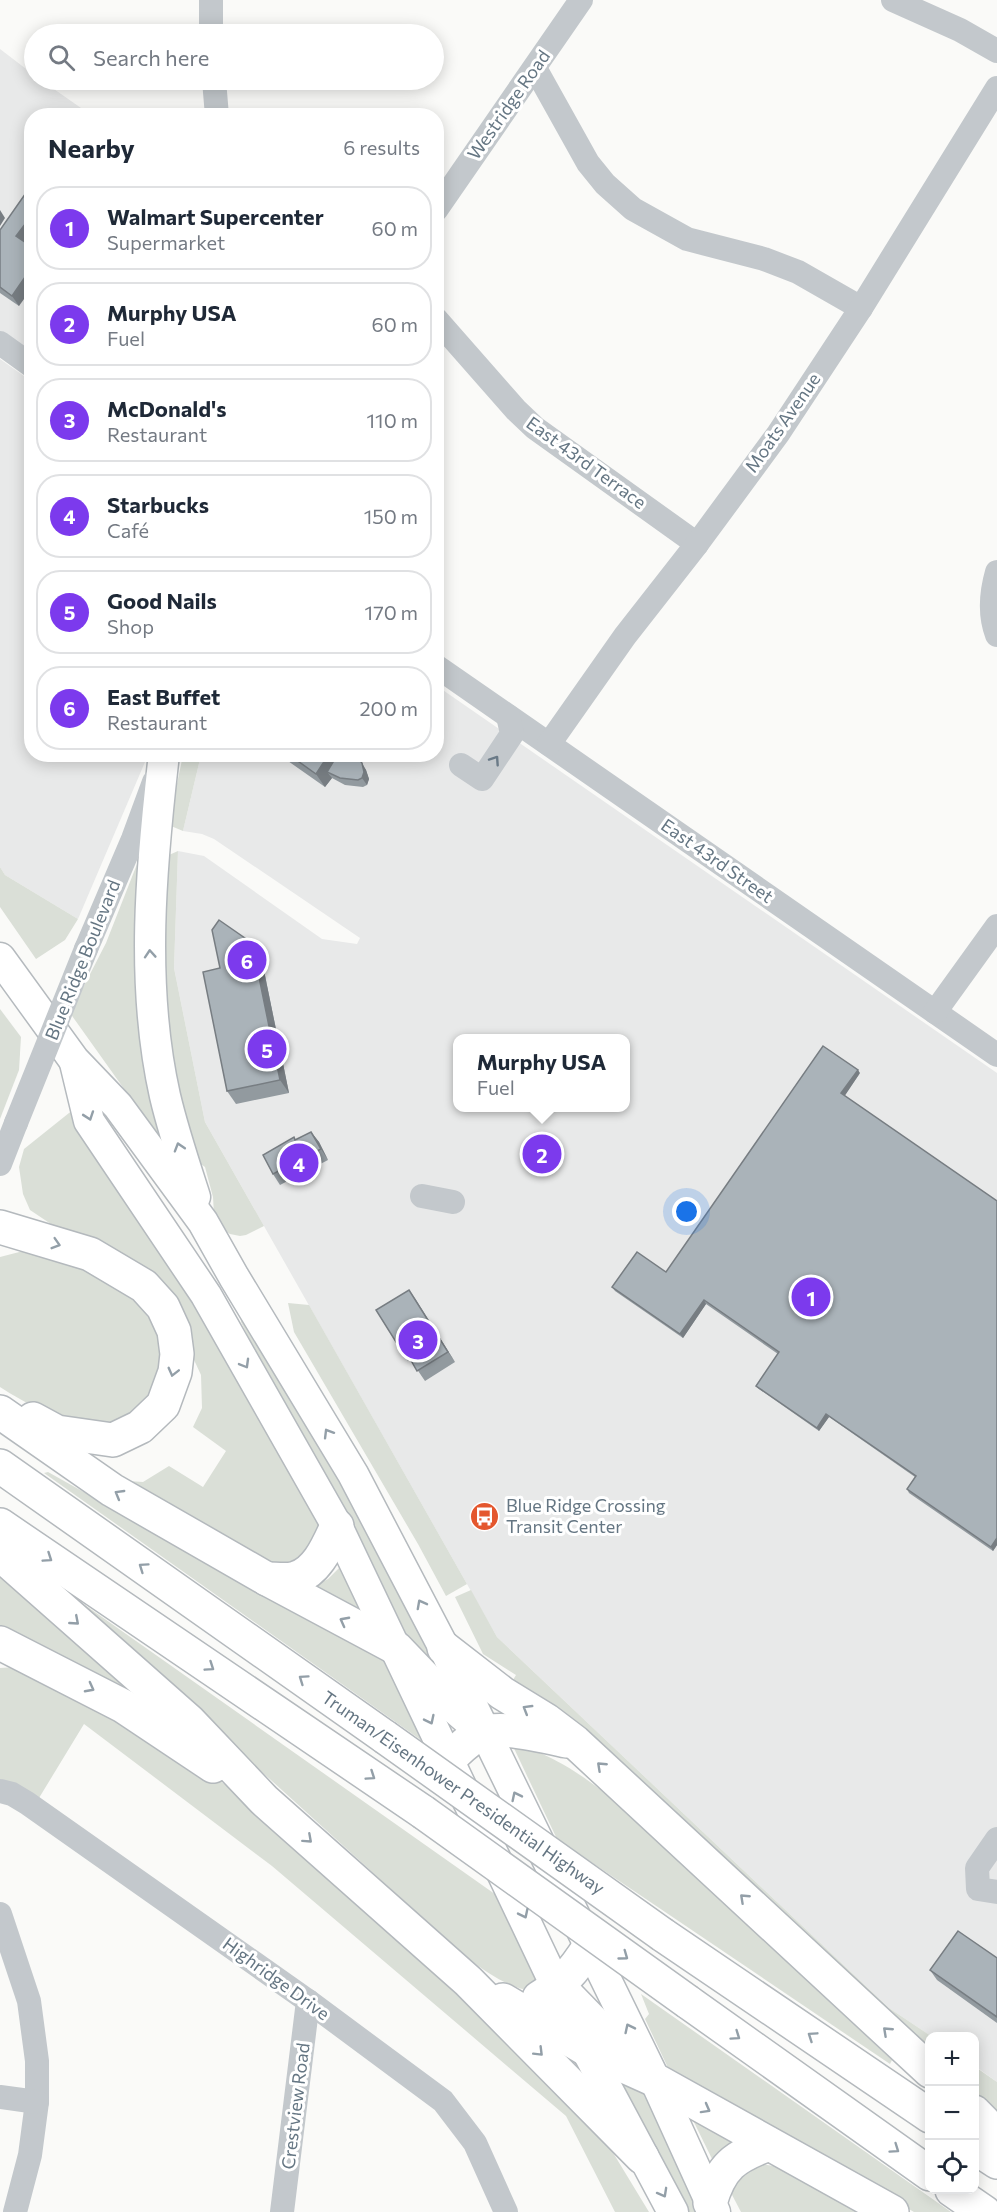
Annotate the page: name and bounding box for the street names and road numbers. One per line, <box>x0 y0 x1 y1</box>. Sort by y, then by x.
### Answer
street label: Westridge Road <box>462 45 554 164</box>
street label: Moats Avenue <box>740 368 825 476</box>
street label: East 43rd Terrace <box>522 411 651 513</box>
street label: East 43rd Street <box>657 813 778 907</box>
street label: Blue Ridge Boulevard <box>40 876 124 1043</box>
street label: Truman/Eisenhower Presidential Highway <box>318 1686 609 1899</box>
street label: Highridge Drive <box>219 1932 334 2024</box>
street label: Crestview Road <box>276 2041 314 2170</box>

